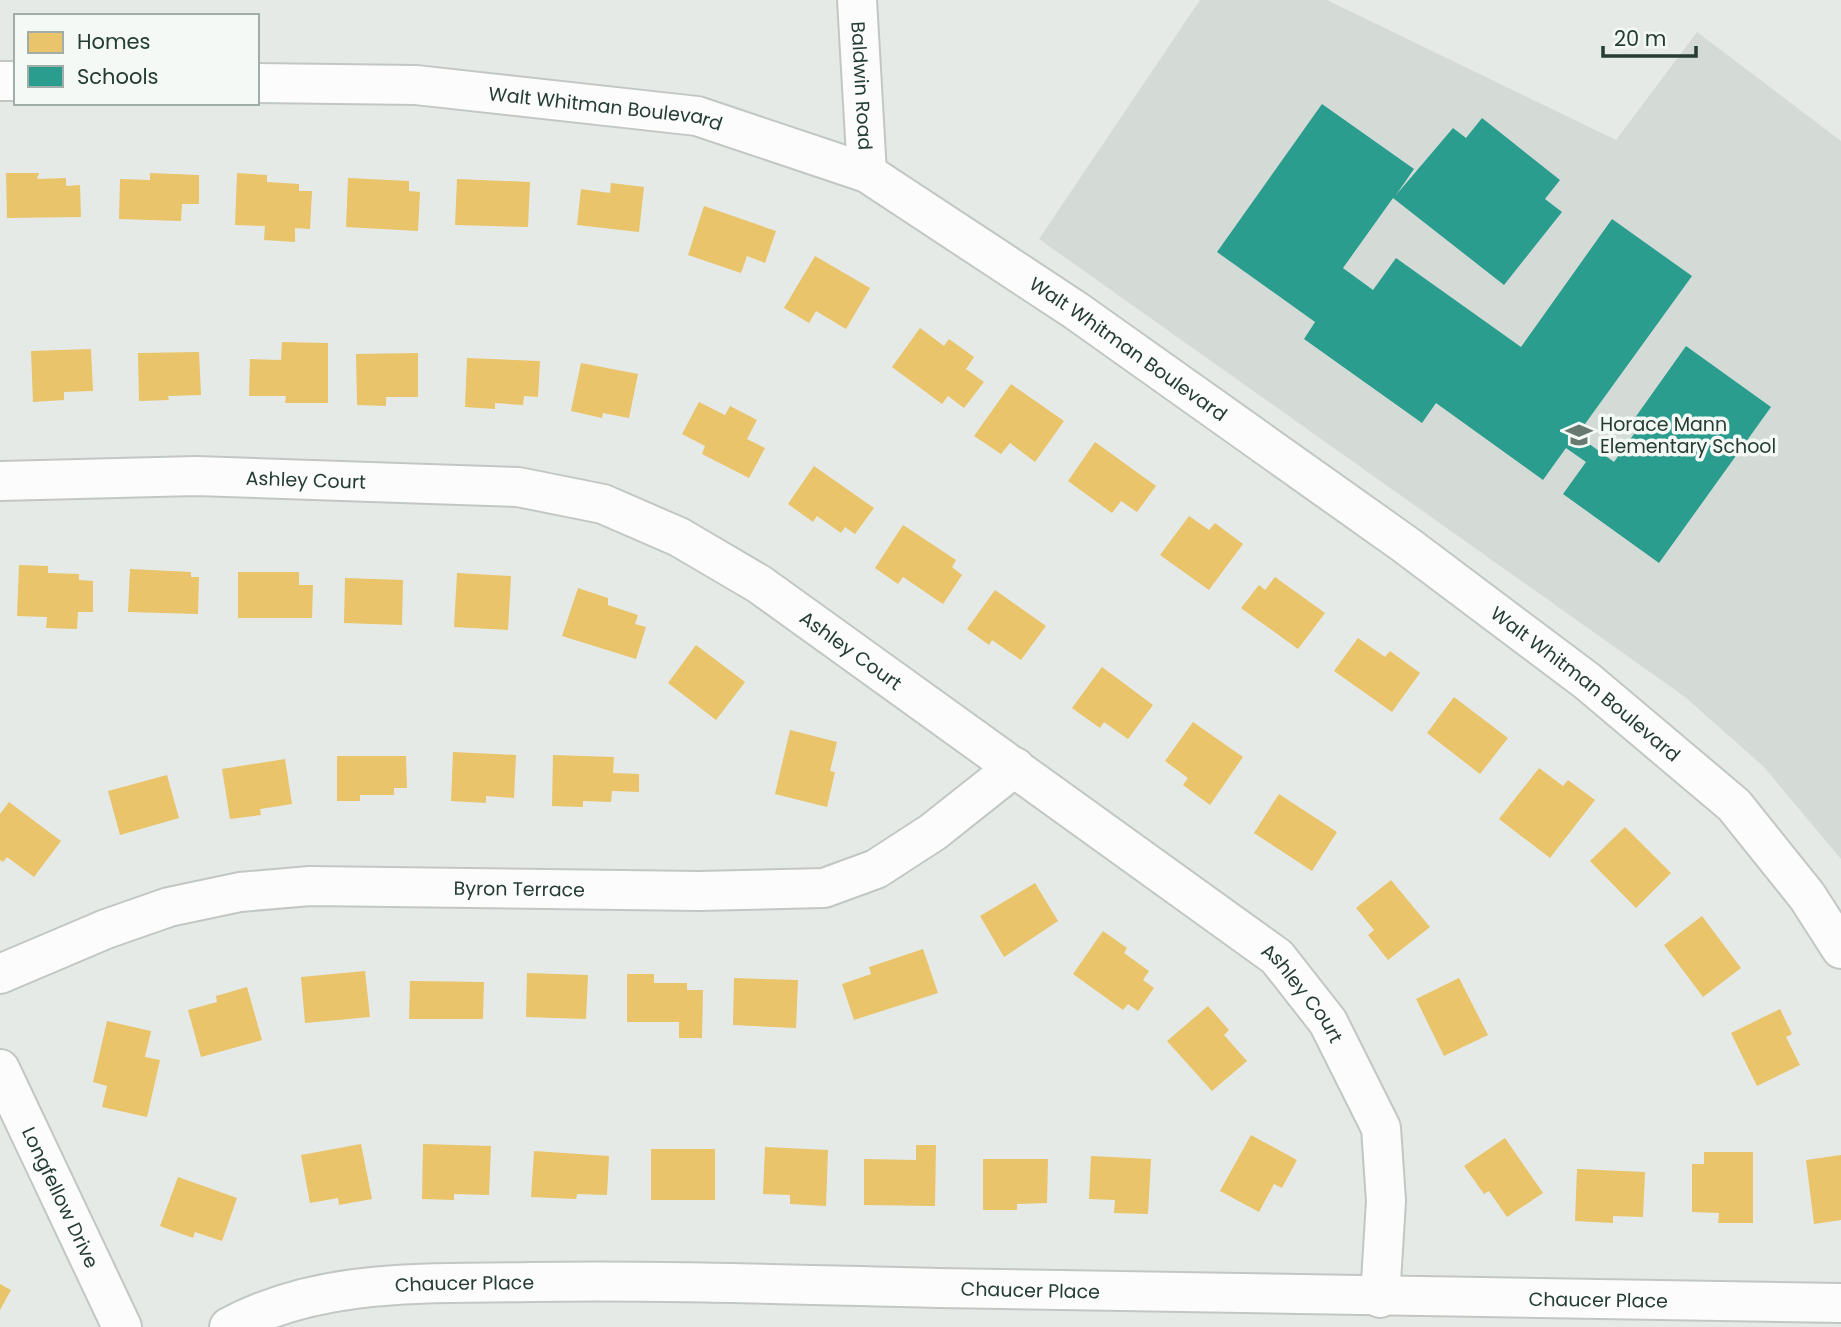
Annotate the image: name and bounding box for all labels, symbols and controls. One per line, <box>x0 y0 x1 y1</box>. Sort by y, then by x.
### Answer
legend <box>14 14 259 105</box>
scale bar <box>1603 14 1696 58</box>
street label: Baldwin Road <box>845 21 879 151</box>
text: 20 m <box>1614 24 1667 53</box>
text: Homes <box>77 27 151 56</box>
text: Schools <box>77 62 159 91</box>
street label: Walt Whitman Boulevard <box>487 80 726 137</box>
street label: Walt Whitman Boulevard <box>1024 270 1233 427</box>
place label: Horace Mann Elementary School <box>1600 411 1776 460</box>
school or university icon: Horace Mann Elementary School <box>1564 420 1594 450</box>
street label: Ashley Court <box>245 464 366 495</box>
street label: Walt Whitman Boulevard <box>1485 600 1686 768</box>
street label: Ashley Court <box>794 604 908 696</box>
street label: Byron Terrace <box>453 874 585 903</box>
street label: Ashley Court <box>1256 937 1350 1047</box>
street label: Longfellow Drive <box>16 1122 106 1272</box>
street label: Chaucer Place <box>394 1268 534 1298</box>
street label: Chaucer Place <box>960 1275 1100 1305</box>
street label: Chaucer Place <box>1528 1285 1668 1314</box>

